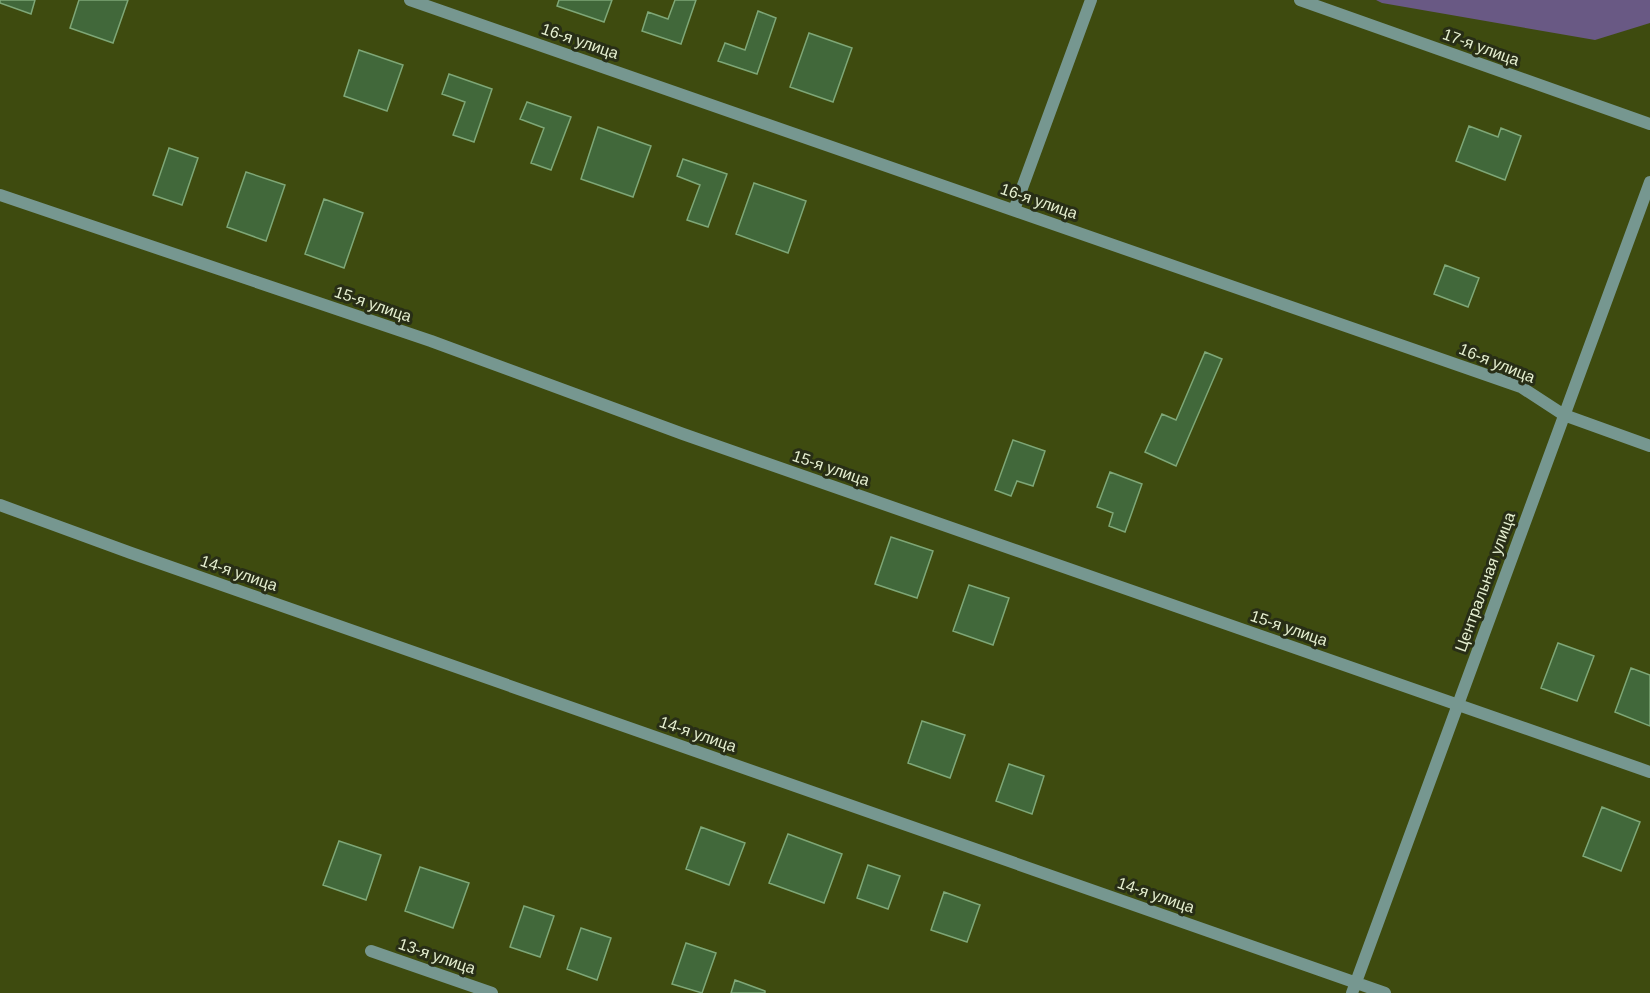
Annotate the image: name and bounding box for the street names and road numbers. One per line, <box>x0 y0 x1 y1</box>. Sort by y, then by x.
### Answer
street label: 16-я улица <box>539 20 621 62</box>
street label: 17-я улица <box>1440 25 1522 69</box>
street label: 16-я улица <box>998 180 1080 222</box>
street label: 15-я улица <box>332 283 414 325</box>
street label: 16-я улица <box>1457 340 1537 386</box>
street label: 15-я улица <box>790 447 872 489</box>
street label: Центральная улица <box>1452 510 1518 654</box>
street label: 14-я улица <box>198 552 280 594</box>
street label: 15-я улица <box>1248 607 1330 649</box>
street label: 14-я улица <box>657 713 739 755</box>
street label: 14-я улица <box>1115 874 1197 916</box>
street label: 13-я улица <box>396 935 478 977</box>

